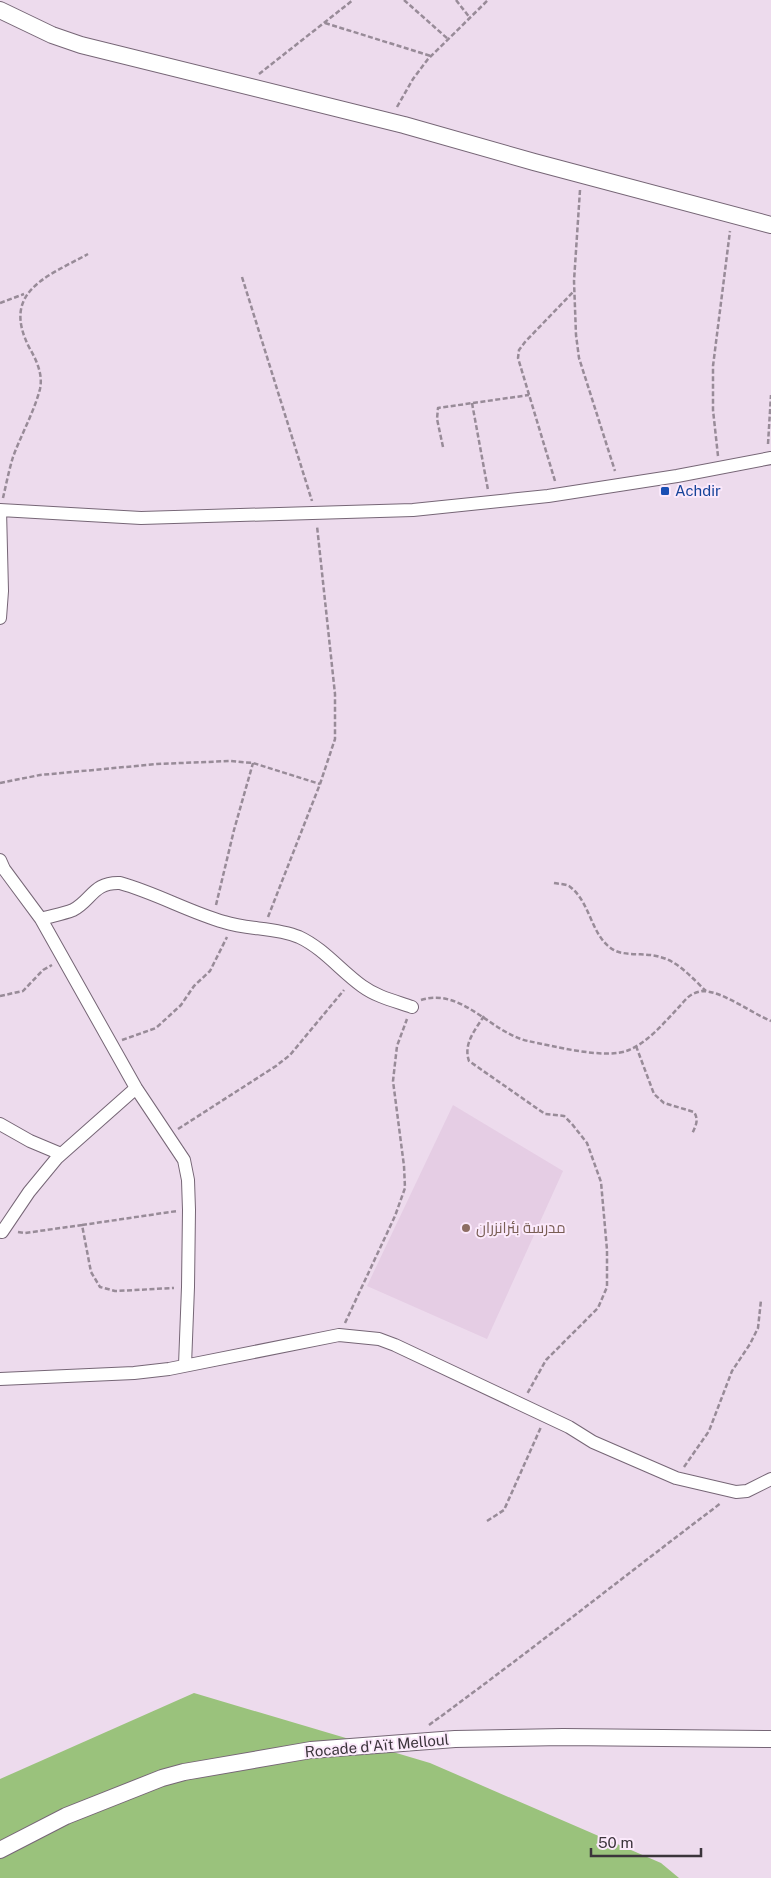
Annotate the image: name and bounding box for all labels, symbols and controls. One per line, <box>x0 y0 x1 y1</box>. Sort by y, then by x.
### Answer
place label: Achdir <box>675 482 721 499</box>
marker: Achdir <box>659 485 671 497</box>
place label: مدرسة بئرانزران <box>476 1219 566 1238</box>
marker: مدرسة بئرانزران <box>460 1222 472 1234</box>
street label: Rocade d'Aït Melloul <box>304 1731 450 1760</box>
scale bar <box>591 1826 701 1858</box>
text: 50 m <box>598 1834 633 1851</box>

